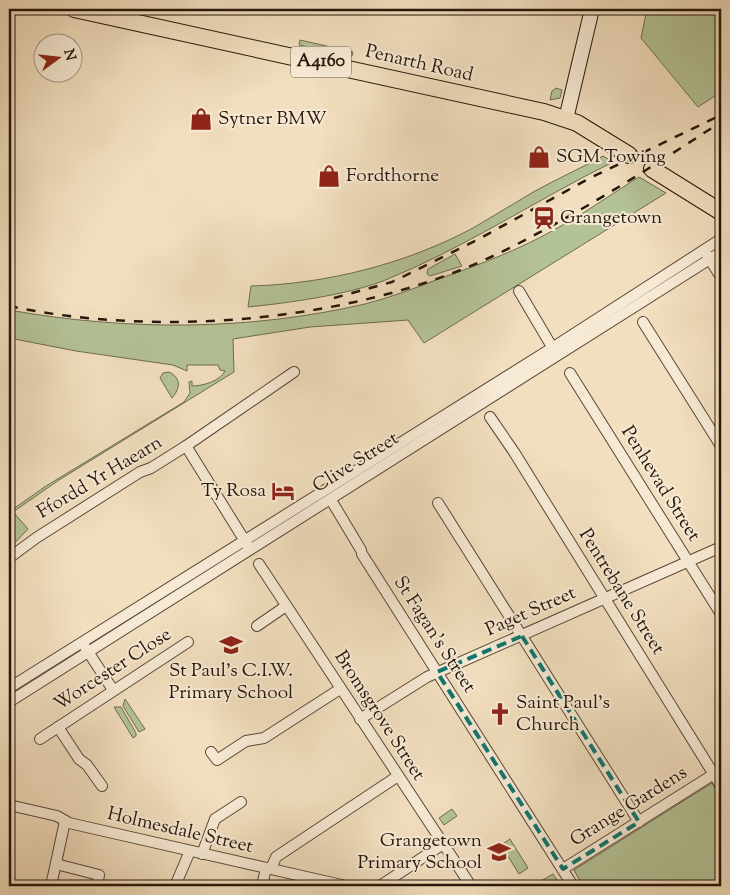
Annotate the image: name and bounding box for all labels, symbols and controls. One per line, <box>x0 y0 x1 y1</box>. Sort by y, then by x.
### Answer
north arrow <box>32 32 82 82</box>
street label: Penarth Road <box>362 38 476 90</box>
road number: A4160 <box>291 46 351 78</box>
text: N <box>58 47 80 63</box>
shop icon: Sytner BMW <box>188 106 214 132</box>
place label: Sytner BMW <box>218 106 327 133</box>
shop icon: SGM Towing <box>526 144 552 170</box>
place label: SGM Towing <box>556 144 666 171</box>
shop icon: Fordthorne <box>316 163 342 189</box>
place label: Fordthorne <box>346 163 439 190</box>
station icon: Grangetown <box>531 205 557 231</box>
place label: Grangetown <box>560 205 662 232</box>
street label: Penhevad Street <box>614 421 707 547</box>
street label: Clive Street <box>308 426 405 500</box>
street label: Ffordd Yr Haearn <box>32 430 168 526</box>
place label: Ty Rosa <box>201 478 266 505</box>
hotel icon: Ty Rosa <box>270 478 296 504</box>
street label: Pentrebane Street <box>571 524 671 661</box>
street label: St Fagan's Street <box>386 571 482 699</box>
street label: Paget Street <box>481 580 581 644</box>
street label: Worcester Close <box>49 622 177 718</box>
school or university icon: St Paul's C.I.W. Primary School <box>218 632 244 658</box>
street label: Bromsgrove Street <box>327 646 432 787</box>
place label: St Paul's C.I.W. Primary School <box>169 658 293 707</box>
place label: Saint Paul's Church <box>516 690 610 739</box>
church icon: Saint Paul's Church <box>487 701 513 727</box>
street label: Grange Gardens <box>565 760 693 854</box>
street label: Holmesdale Street <box>104 801 256 861</box>
place label: Grangetown Primary School <box>357 828 482 877</box>
school or university icon: Grangetown Primary School <box>486 839 512 865</box>

